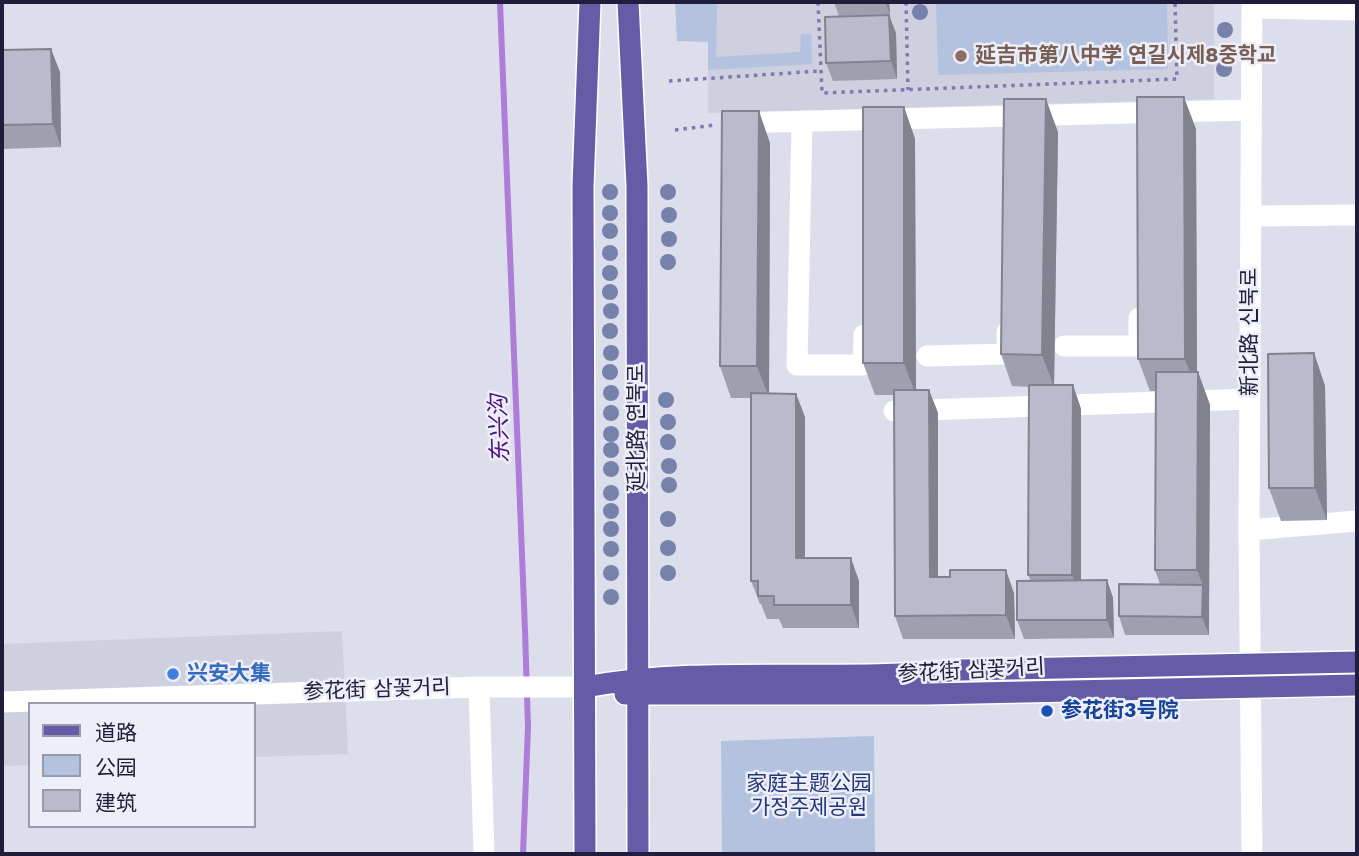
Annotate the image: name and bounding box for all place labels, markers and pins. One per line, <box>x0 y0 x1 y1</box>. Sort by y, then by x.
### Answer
place label: 延吉市第八中学 연길시제8중학교 <box>975 43 1276 69</box>
marker: 延吉市第八中学 연길시제8중학교 <box>953 48 969 64</box>
place label: 兴安大集 <box>187 661 271 687</box>
marker: 兴安大集 <box>165 666 181 682</box>
place label: 参花街3号院 <box>1061 698 1178 724</box>
marker: 参花街3号院 <box>1039 703 1055 719</box>

